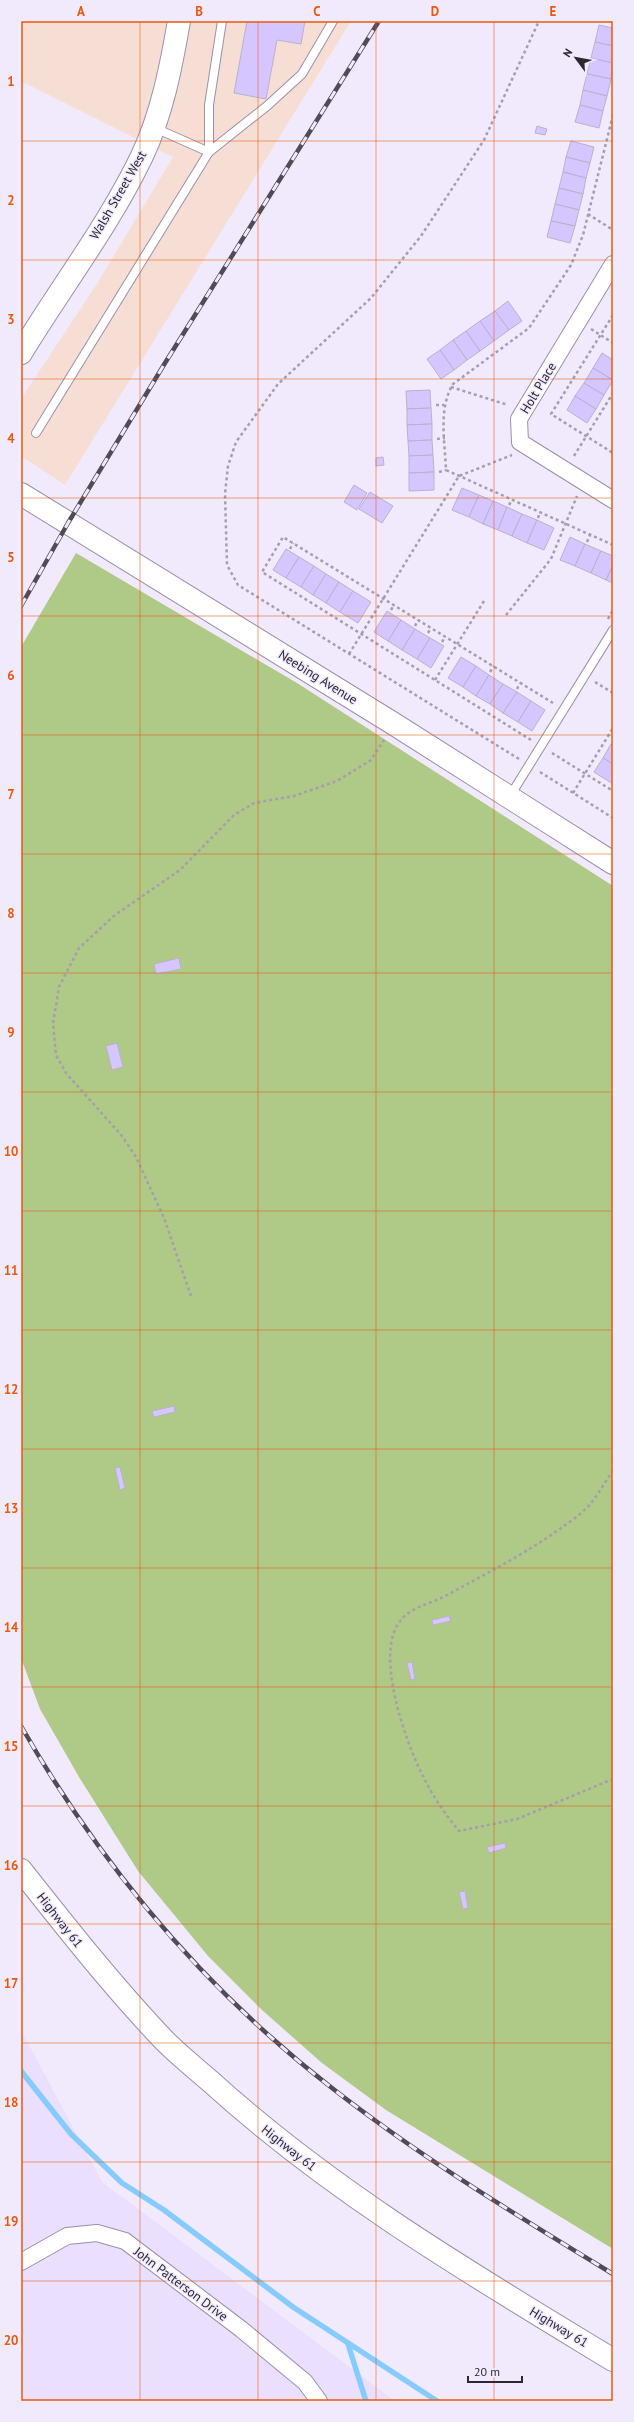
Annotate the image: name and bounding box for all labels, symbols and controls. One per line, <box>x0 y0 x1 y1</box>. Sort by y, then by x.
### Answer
text: A <box>77 3 85 20</box>
text: B <box>195 3 203 20</box>
text: C <box>313 3 321 20</box>
text: D <box>431 3 439 20</box>
text: E <box>550 3 557 20</box>
north arrow <box>556 38 596 78</box>
text: N <box>560 46 575 59</box>
text: 1 <box>7 73 15 90</box>
street label: Walsh Street West <box>86 147 151 242</box>
text: 2 <box>7 192 15 209</box>
text: 3 <box>7 311 15 328</box>
street label: Holt Place <box>516 359 560 417</box>
text: 4 <box>7 430 15 447</box>
text: 5 <box>7 549 15 566</box>
street label: Neebing Avenue <box>275 646 361 708</box>
text: 6 <box>7 667 15 684</box>
text: 7 <box>7 786 15 803</box>
text: 8 <box>7 905 15 922</box>
text: 9 <box>7 1024 15 1041</box>
text: 10 <box>4 1143 18 1160</box>
text: 11 <box>4 1262 18 1279</box>
text: 12 <box>4 1381 18 1398</box>
text: 13 <box>4 1500 18 1517</box>
text: 14 <box>4 1619 19 1636</box>
text: 15 <box>4 1738 18 1755</box>
text: 16 <box>4 1857 18 1874</box>
street label: Highway 61 <box>33 1889 87 1951</box>
text: 17 <box>4 1975 18 1992</box>
text: 18 <box>4 2094 18 2111</box>
street label: Highway 61 <box>258 2121 320 2175</box>
text: 19 <box>4 2213 18 2230</box>
street label: John Patterson Drive <box>130 2242 231 2325</box>
street label: Highway 61 <box>527 2303 591 2351</box>
text: 20 <box>4 2332 18 2349</box>
scale bar <box>468 2358 522 2384</box>
text: 20 m <box>474 2364 500 2379</box>

